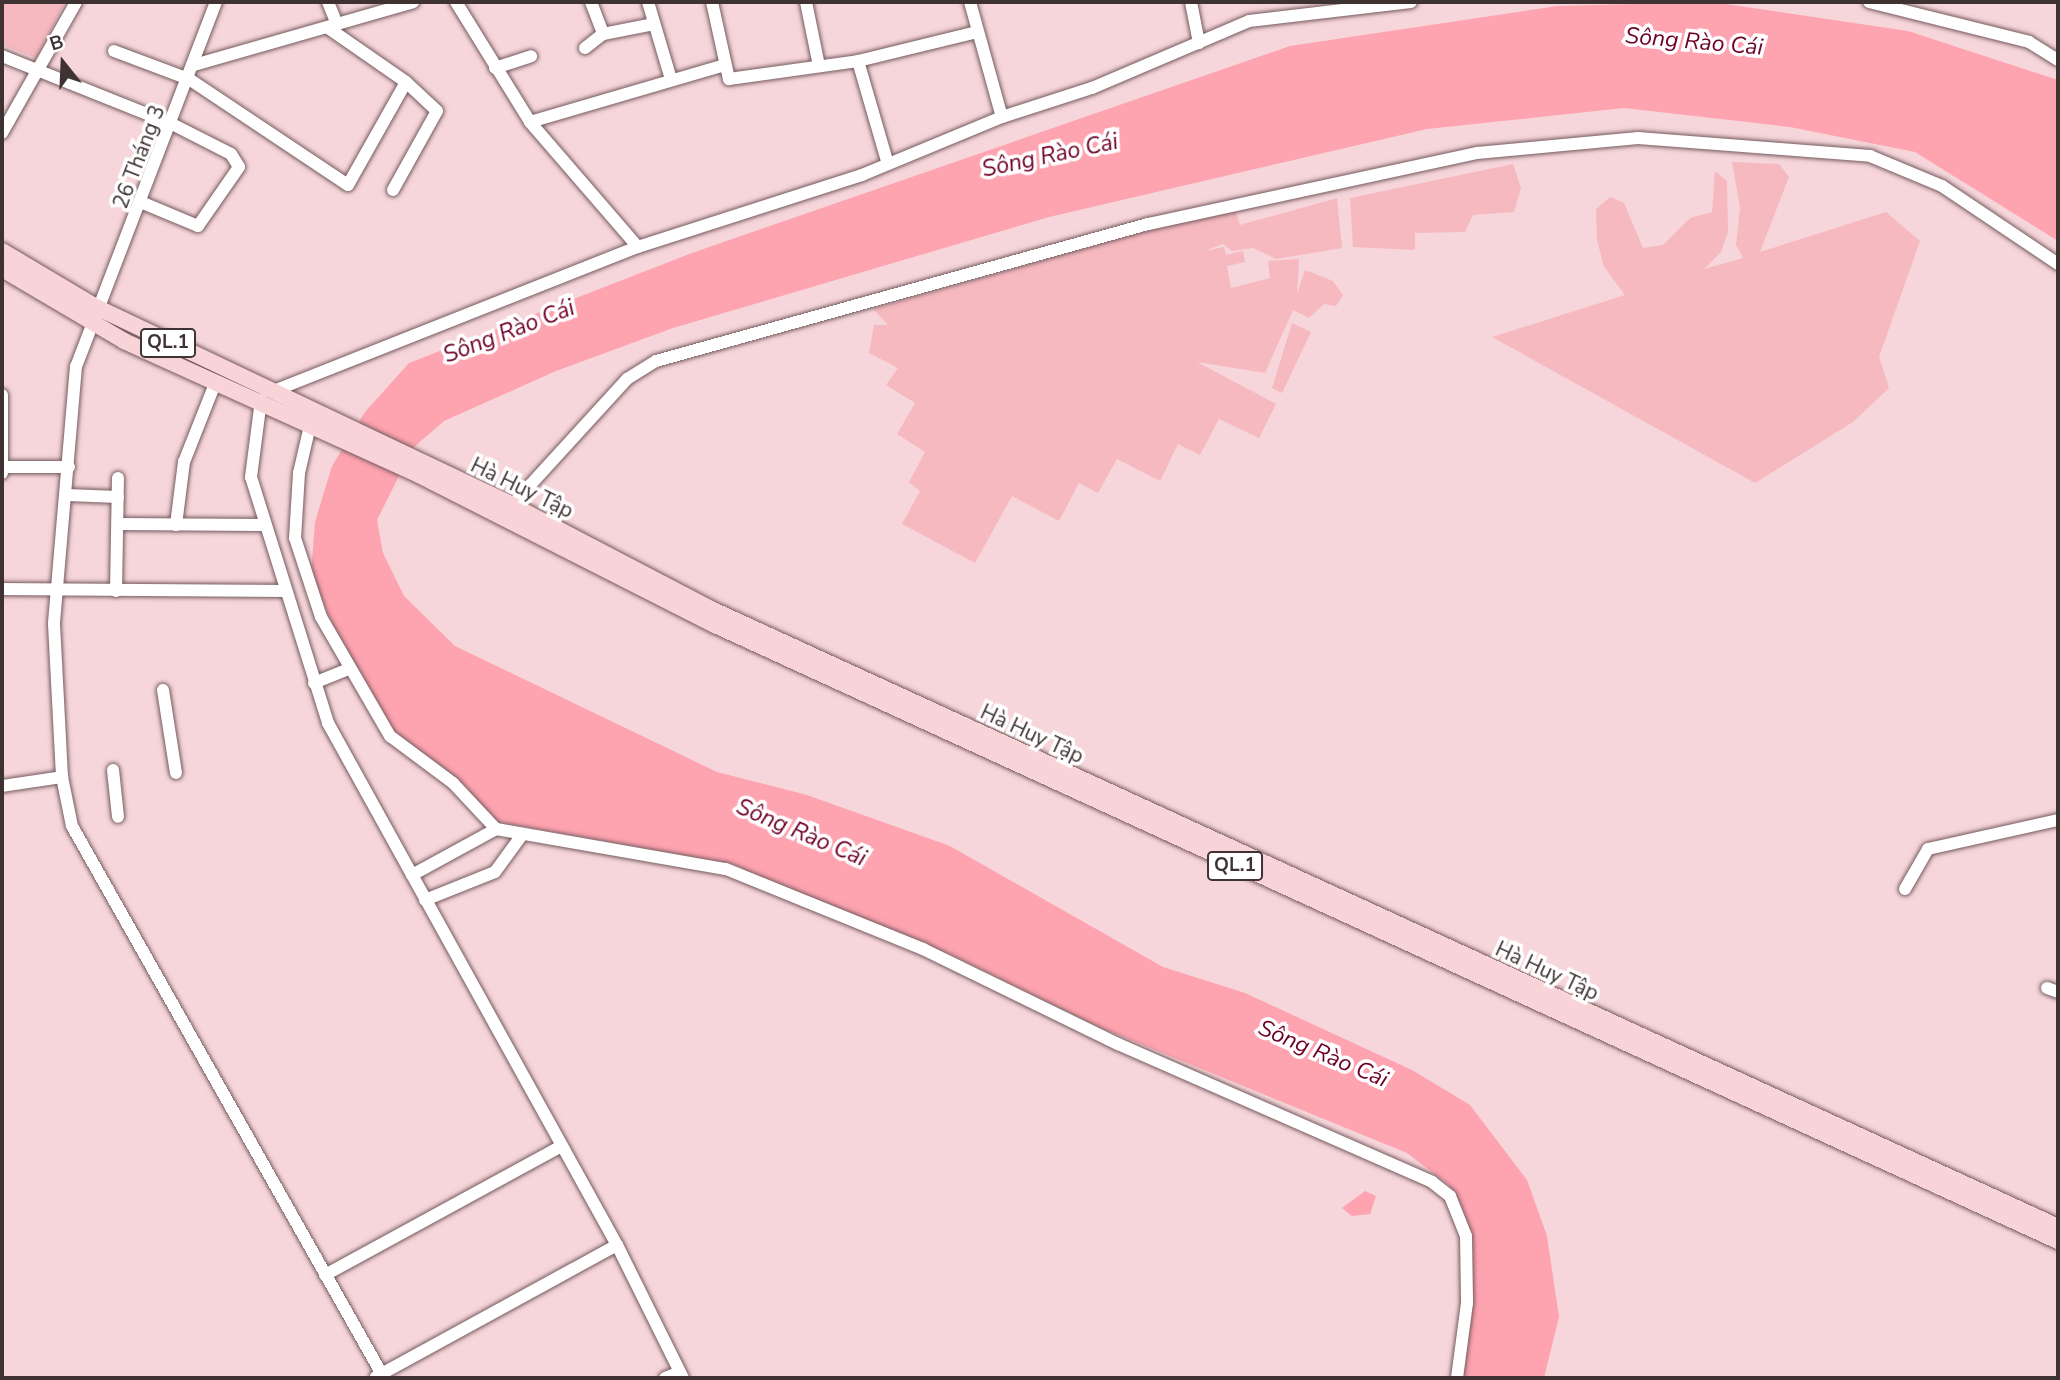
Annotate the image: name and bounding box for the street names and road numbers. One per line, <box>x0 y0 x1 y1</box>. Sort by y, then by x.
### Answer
street label: 26 Tháng 3 <box>108 102 170 212</box>
road number: QL.1 <box>140 328 196 358</box>
street label: Hà Huy Tập <box>467 452 577 524</box>
street label: Hà Huy Tập <box>976 699 1088 769</box>
road number: QL.1 <box>1207 850 1263 881</box>
street label: Hà Huy Tập <box>1491 936 1603 1006</box>

